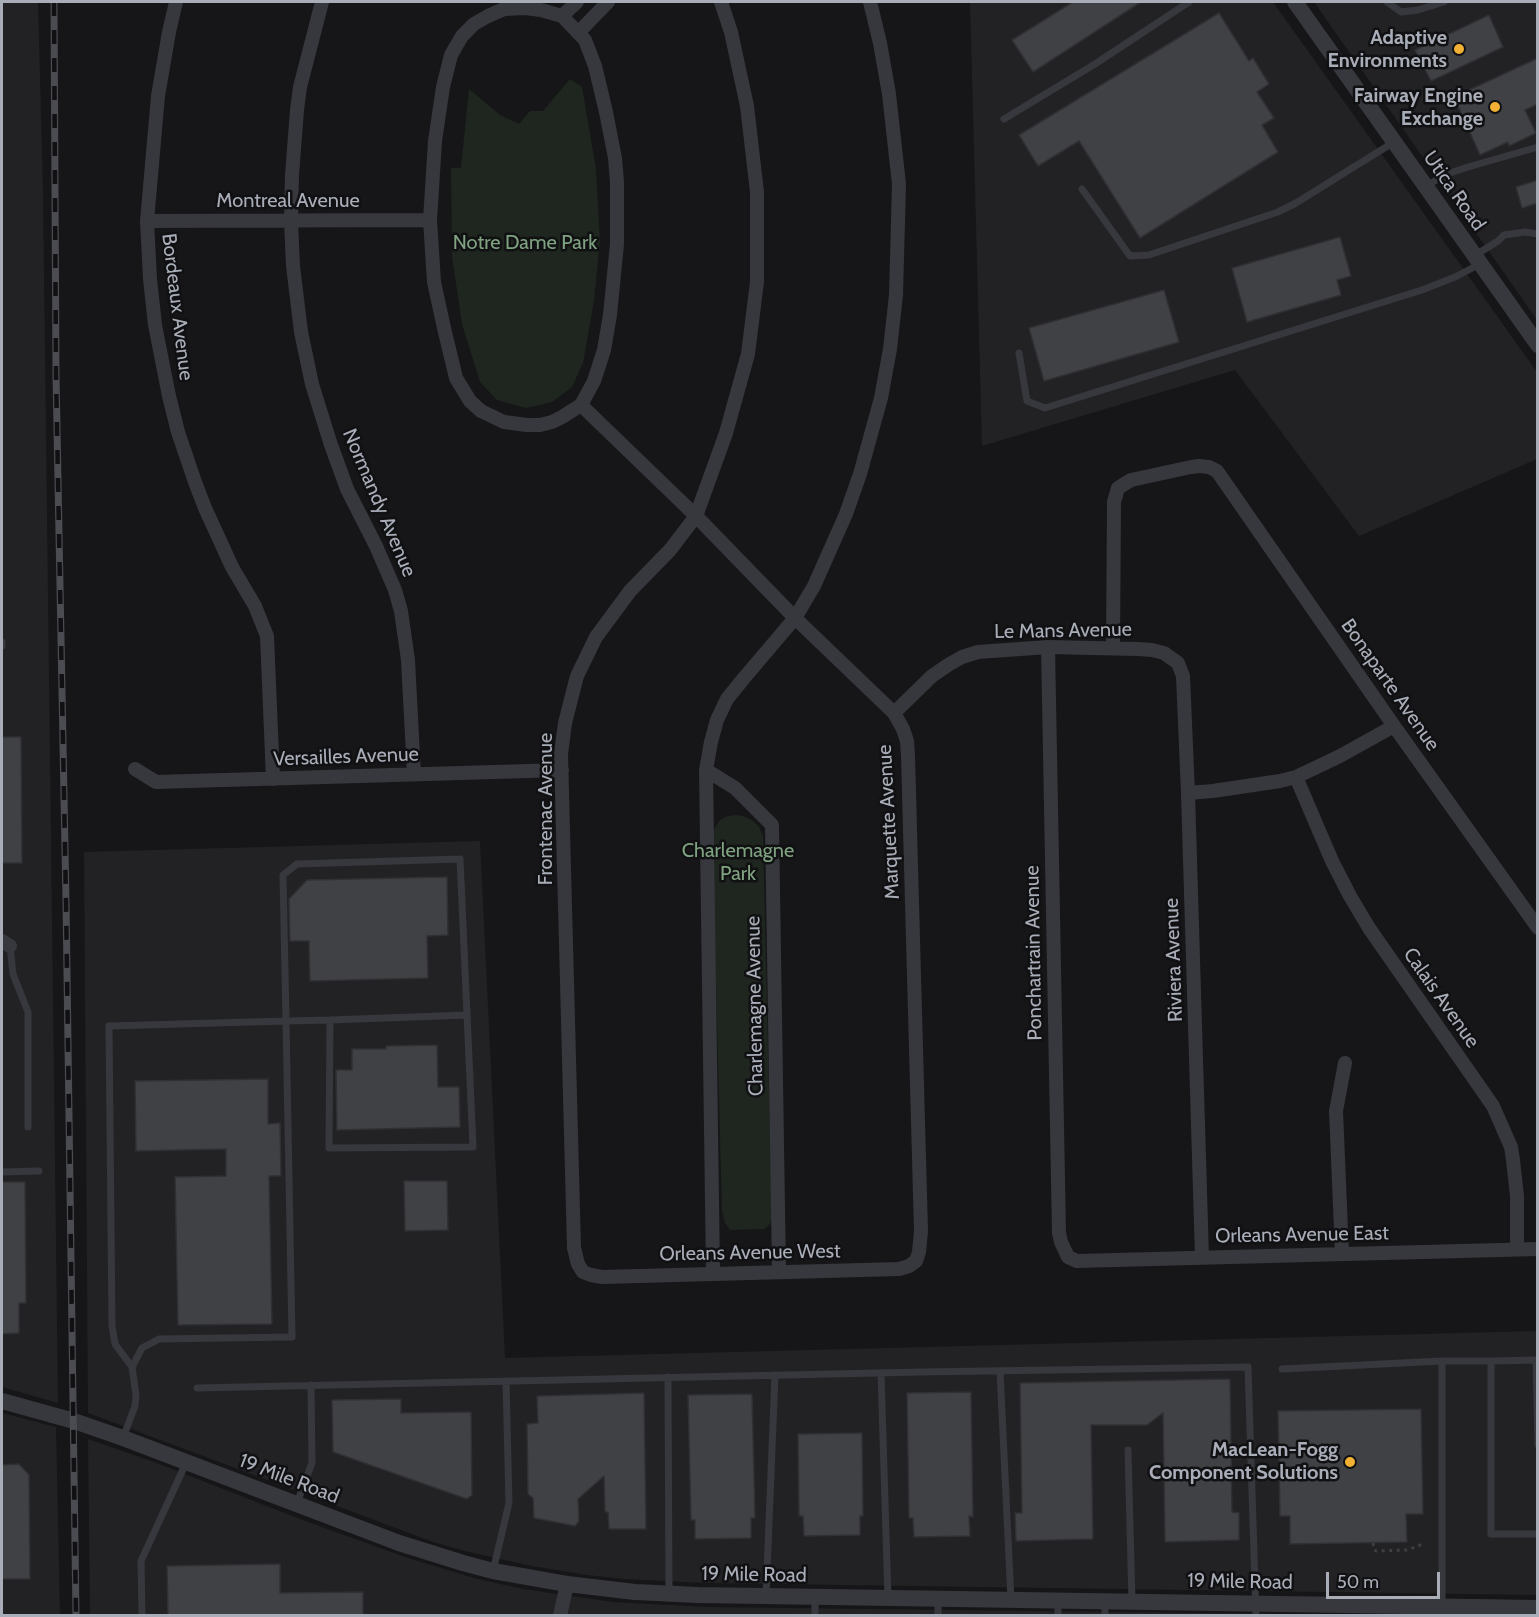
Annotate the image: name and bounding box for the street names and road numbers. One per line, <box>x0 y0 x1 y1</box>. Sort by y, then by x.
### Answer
street label: Utica Road <box>1418 146 1490 236</box>
street label: Montreal Avenue <box>216 189 360 213</box>
street label: Bordeaux Avenue <box>156 232 198 382</box>
street label: Normandy Avenue <box>337 425 421 581</box>
street label: Bonaparte Avenue <box>1336 614 1444 756</box>
street label: Le Mans Avenue <box>994 618 1132 644</box>
street label: Frontenac Avenue <box>534 733 558 885</box>
street label: Versailles Avenue <box>273 742 419 772</box>
street label: Marquette Avenue <box>873 744 905 900</box>
street label: Ponchartrain Avenue <box>1020 865 1048 1041</box>
street label: Riviera Avenue <box>1160 898 1188 1022</box>
street label: Charlemagne Avenue <box>741 916 769 1096</box>
street label: Calais Avenue <box>1398 943 1484 1053</box>
street label: Orleans Avenue East <box>1215 1221 1389 1249</box>
street label: Orleans Avenue West <box>659 1239 841 1267</box>
street label: 19 Mile Road <box>235 1449 343 1509</box>
street label: 19 Mile Road <box>701 1562 807 1588</box>
street label: 19 Mile Road <box>1187 1569 1293 1595</box>

